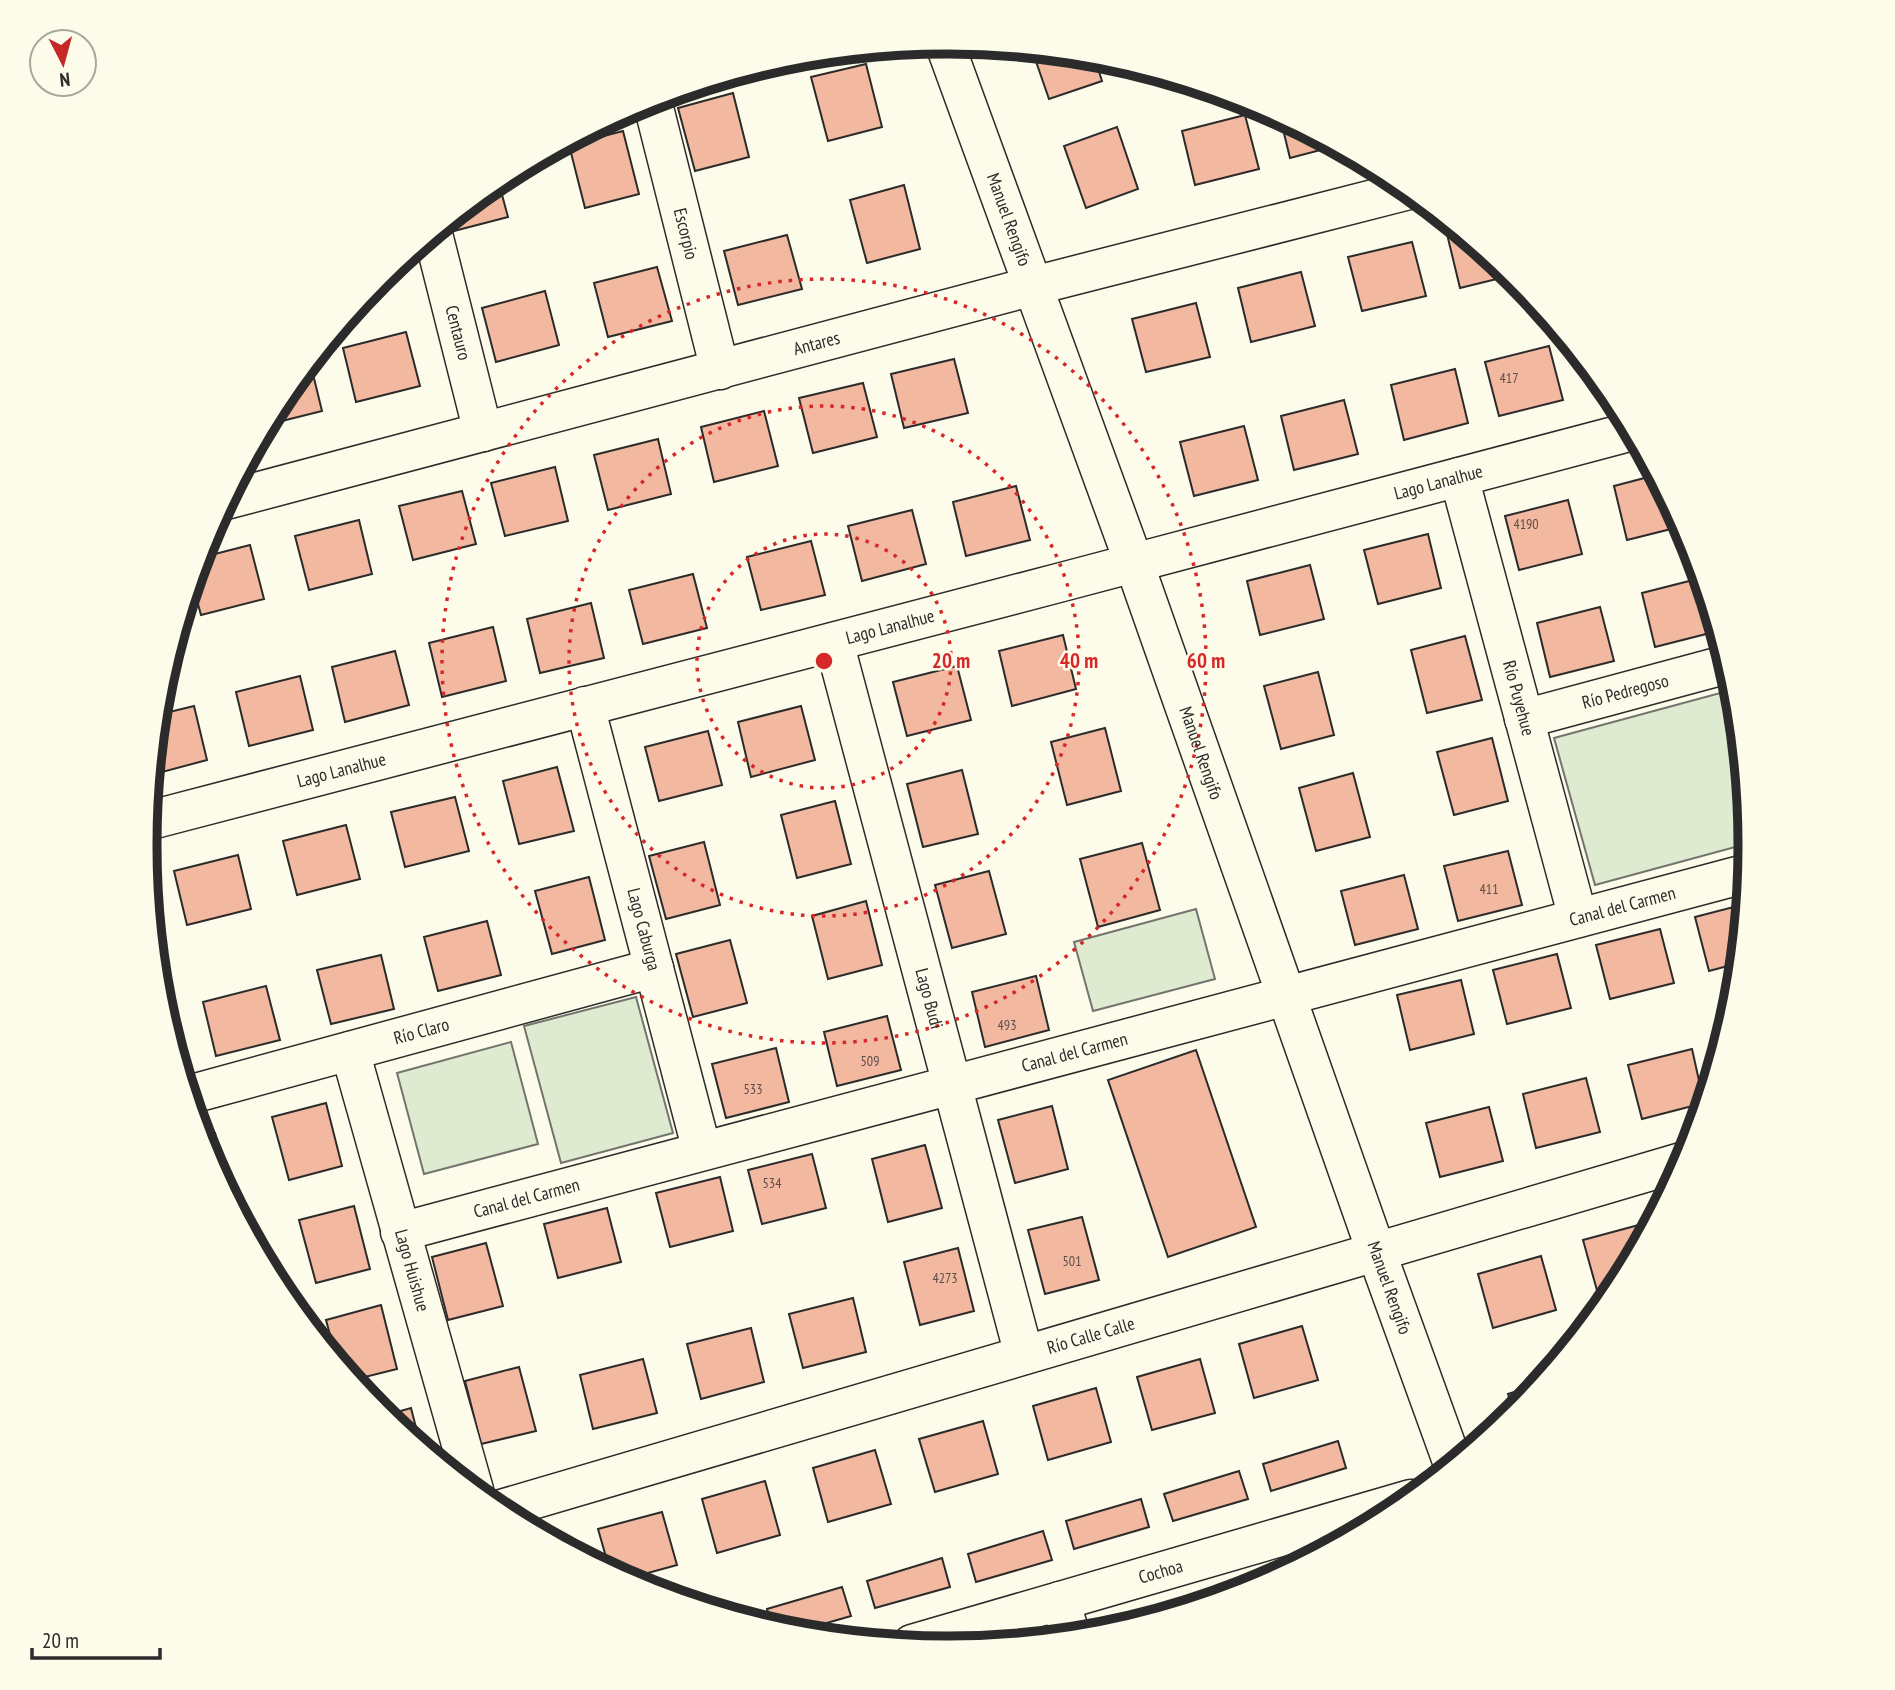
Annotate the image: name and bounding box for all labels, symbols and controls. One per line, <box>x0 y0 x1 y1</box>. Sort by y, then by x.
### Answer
north arrow <box>28 28 98 98</box>
text: N <box>58 67 71 92</box>
street label: Manuel Rengifo <box>982 170 1037 269</box>
street label: Escorpio <box>669 206 704 262</box>
street label: Centauro <box>440 303 476 363</box>
street label: Antares <box>791 326 842 360</box>
house number: 417 <box>1500 369 1518 387</box>
street label: Lago Lanalhue <box>1391 459 1485 505</box>
house number: 4190 <box>1513 515 1539 533</box>
street label: Lago Lanalhue <box>843 604 937 649</box>
text: 20 m <box>932 647 970 674</box>
text: 40 m <box>1060 647 1098 674</box>
text: 60 m <box>1187 647 1225 674</box>
centre of rings <box>812 649 836 673</box>
street label: Río Puyehue <box>1498 658 1540 738</box>
street label: Río Pedregoso <box>1579 668 1671 714</box>
street label: Manuel Rengifo <box>1174 703 1228 803</box>
street label: Lago Lanalhue <box>295 747 388 792</box>
house number: 411 <box>1480 880 1498 898</box>
street label: Canal del Carmen <box>1567 881 1678 931</box>
street label: Lago Caburga <box>622 885 666 973</box>
street label: Lago Budi <box>910 966 949 1031</box>
street label: Río Claro <box>391 1012 452 1049</box>
house number: 493 <box>998 1016 1016 1034</box>
street label: Canal del Carmen <box>1019 1027 1130 1077</box>
house number: 509 <box>861 1052 879 1070</box>
house number: 533 <box>744 1080 762 1098</box>
street label: Canal del Carmen <box>471 1173 582 1223</box>
house number: 534 <box>763 1174 782 1192</box>
street label: Lago Huishue <box>390 1227 435 1314</box>
street label: Manuel Rengifo <box>1362 1238 1417 1337</box>
house number: 501 <box>1063 1252 1081 1270</box>
house number: 4273 <box>932 1269 958 1287</box>
street label: Río Calle Calle <box>1044 1311 1137 1359</box>
street label: Cochoa <box>1136 1554 1185 1589</box>
scale bar <box>32 1616 159 1660</box>
text: 20 m <box>42 1627 79 1654</box>

